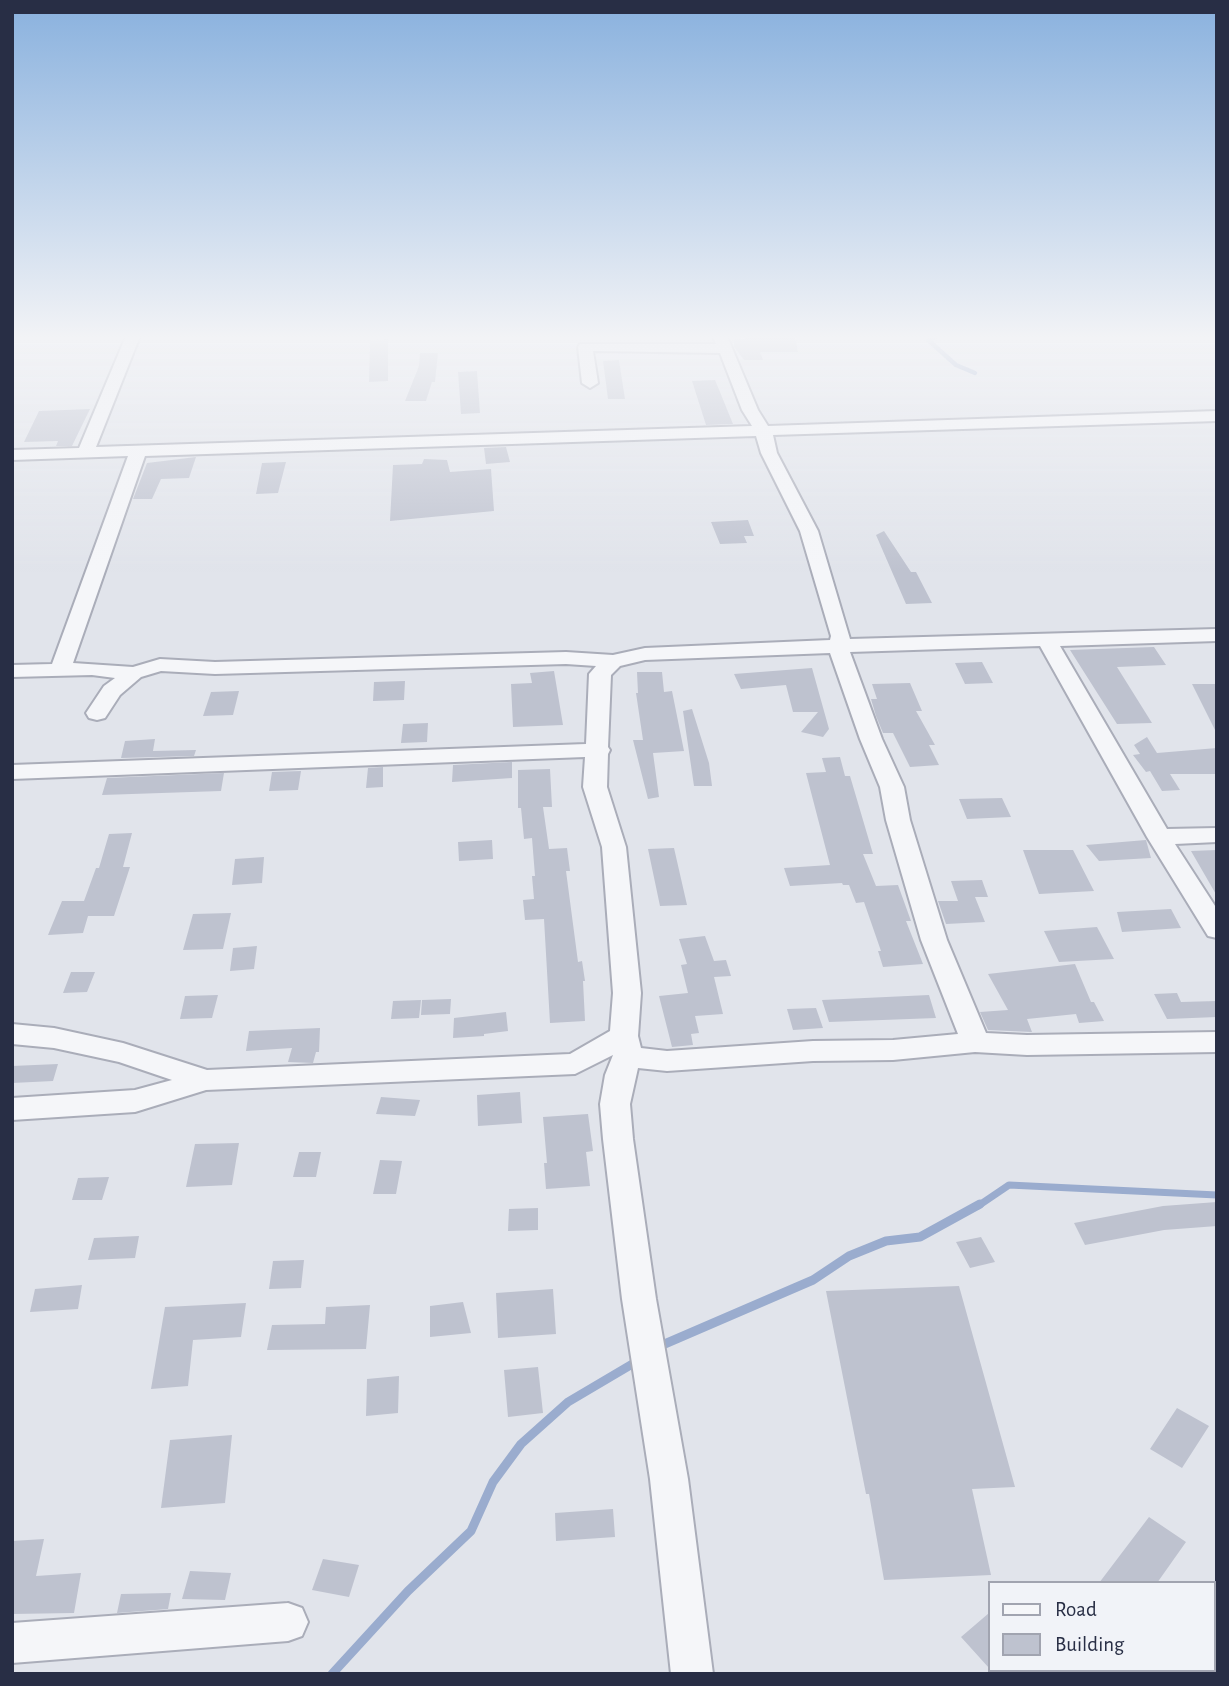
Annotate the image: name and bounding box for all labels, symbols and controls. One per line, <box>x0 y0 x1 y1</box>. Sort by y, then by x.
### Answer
legend <box>988 1581 1215 1672</box>
text: Road <box>1055 1599 1097 1620</box>
text: Building <box>1055 1634 1124 1655</box>

